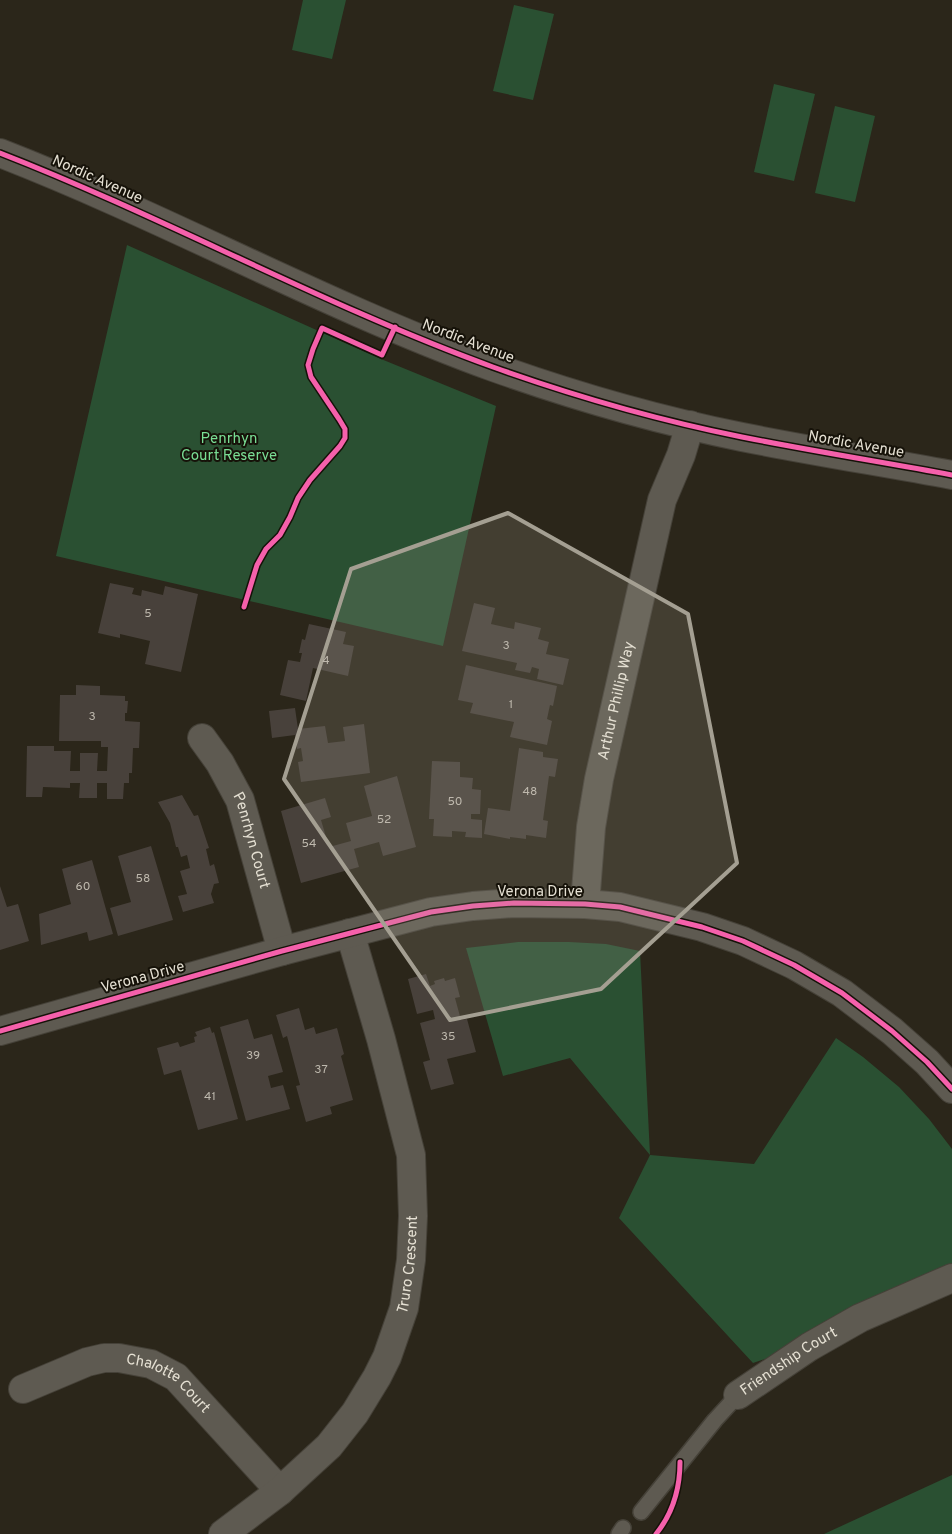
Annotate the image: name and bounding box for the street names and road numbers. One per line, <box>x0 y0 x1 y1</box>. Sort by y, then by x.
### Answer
street label: Nordic Avenue <box>49 152 145 208</box>
street label: Nordic Avenue <box>419 316 517 368</box>
street label: Nordic Avenue <box>806 427 906 463</box>
street label: Arthur Phillip Way <box>594 640 639 762</box>
street label: Penrhyn Court <box>228 789 274 891</box>
street label: Verona Drive <box>497 883 583 902</box>
street label: Verona Drive <box>99 958 187 998</box>
street label: Truro Crescent <box>393 1215 423 1317</box>
street label: Friendship Court <box>737 1323 841 1400</box>
street label: Chalotte Court <box>125 1350 214 1417</box>

